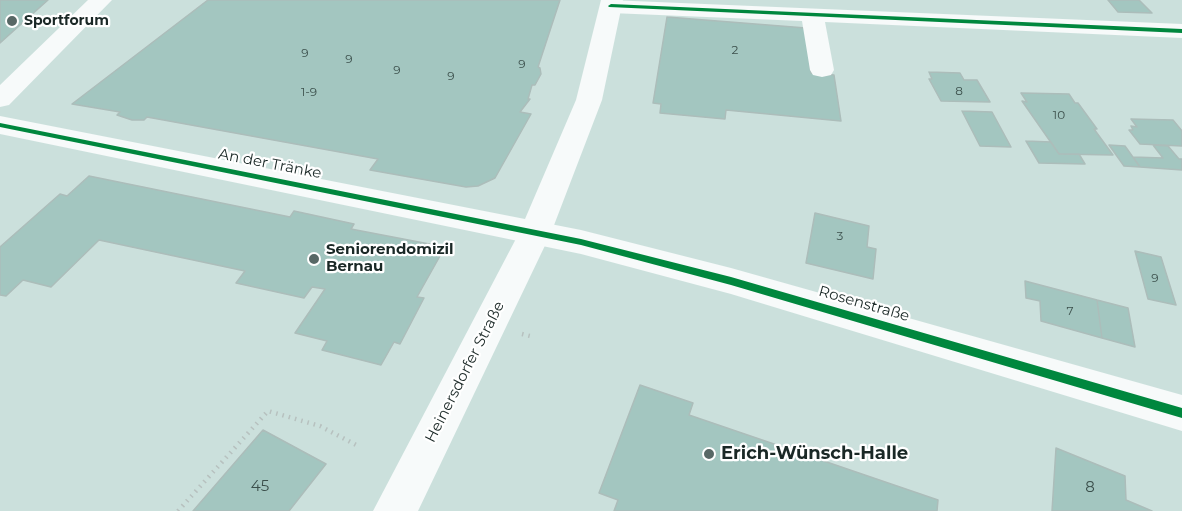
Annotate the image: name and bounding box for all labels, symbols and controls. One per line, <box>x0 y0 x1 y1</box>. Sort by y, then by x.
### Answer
place label: Sportforum <box>24 13 109 29</box>
marker: Sportforum <box>5 14 19 28</box>
house number: 2 <box>732 43 738 57</box>
house number: 9 <box>301 46 309 60</box>
house number: 9 <box>345 52 353 66</box>
house number: 9 <box>518 57 526 71</box>
house number: 9 <box>393 63 401 77</box>
house number: 9 <box>447 69 455 83</box>
house number: 8 <box>955 84 963 98</box>
house number: 1-9 <box>301 85 317 99</box>
house number: 10 <box>1053 108 1065 122</box>
street label: An der Tränke <box>217 145 323 183</box>
house number: 3 <box>837 229 843 243</box>
place label: Seniorendomizil Bernau <box>326 241 454 276</box>
marker: Seniorendomizil Bernau <box>307 252 321 266</box>
house number: 9 <box>1151 271 1159 285</box>
street label: Rosenstraße <box>817 282 911 326</box>
street label: Heinersdorfer Straße <box>422 298 508 446</box>
house number: 7 <box>1066 304 1074 318</box>
place label: Erich-Wünsch-Halle <box>721 443 908 465</box>
marker: Erich-Wünsch-Halle <box>702 447 716 461</box>
house number: 45 <box>251 478 269 496</box>
house number: 8 <box>1085 479 1095 497</box>

